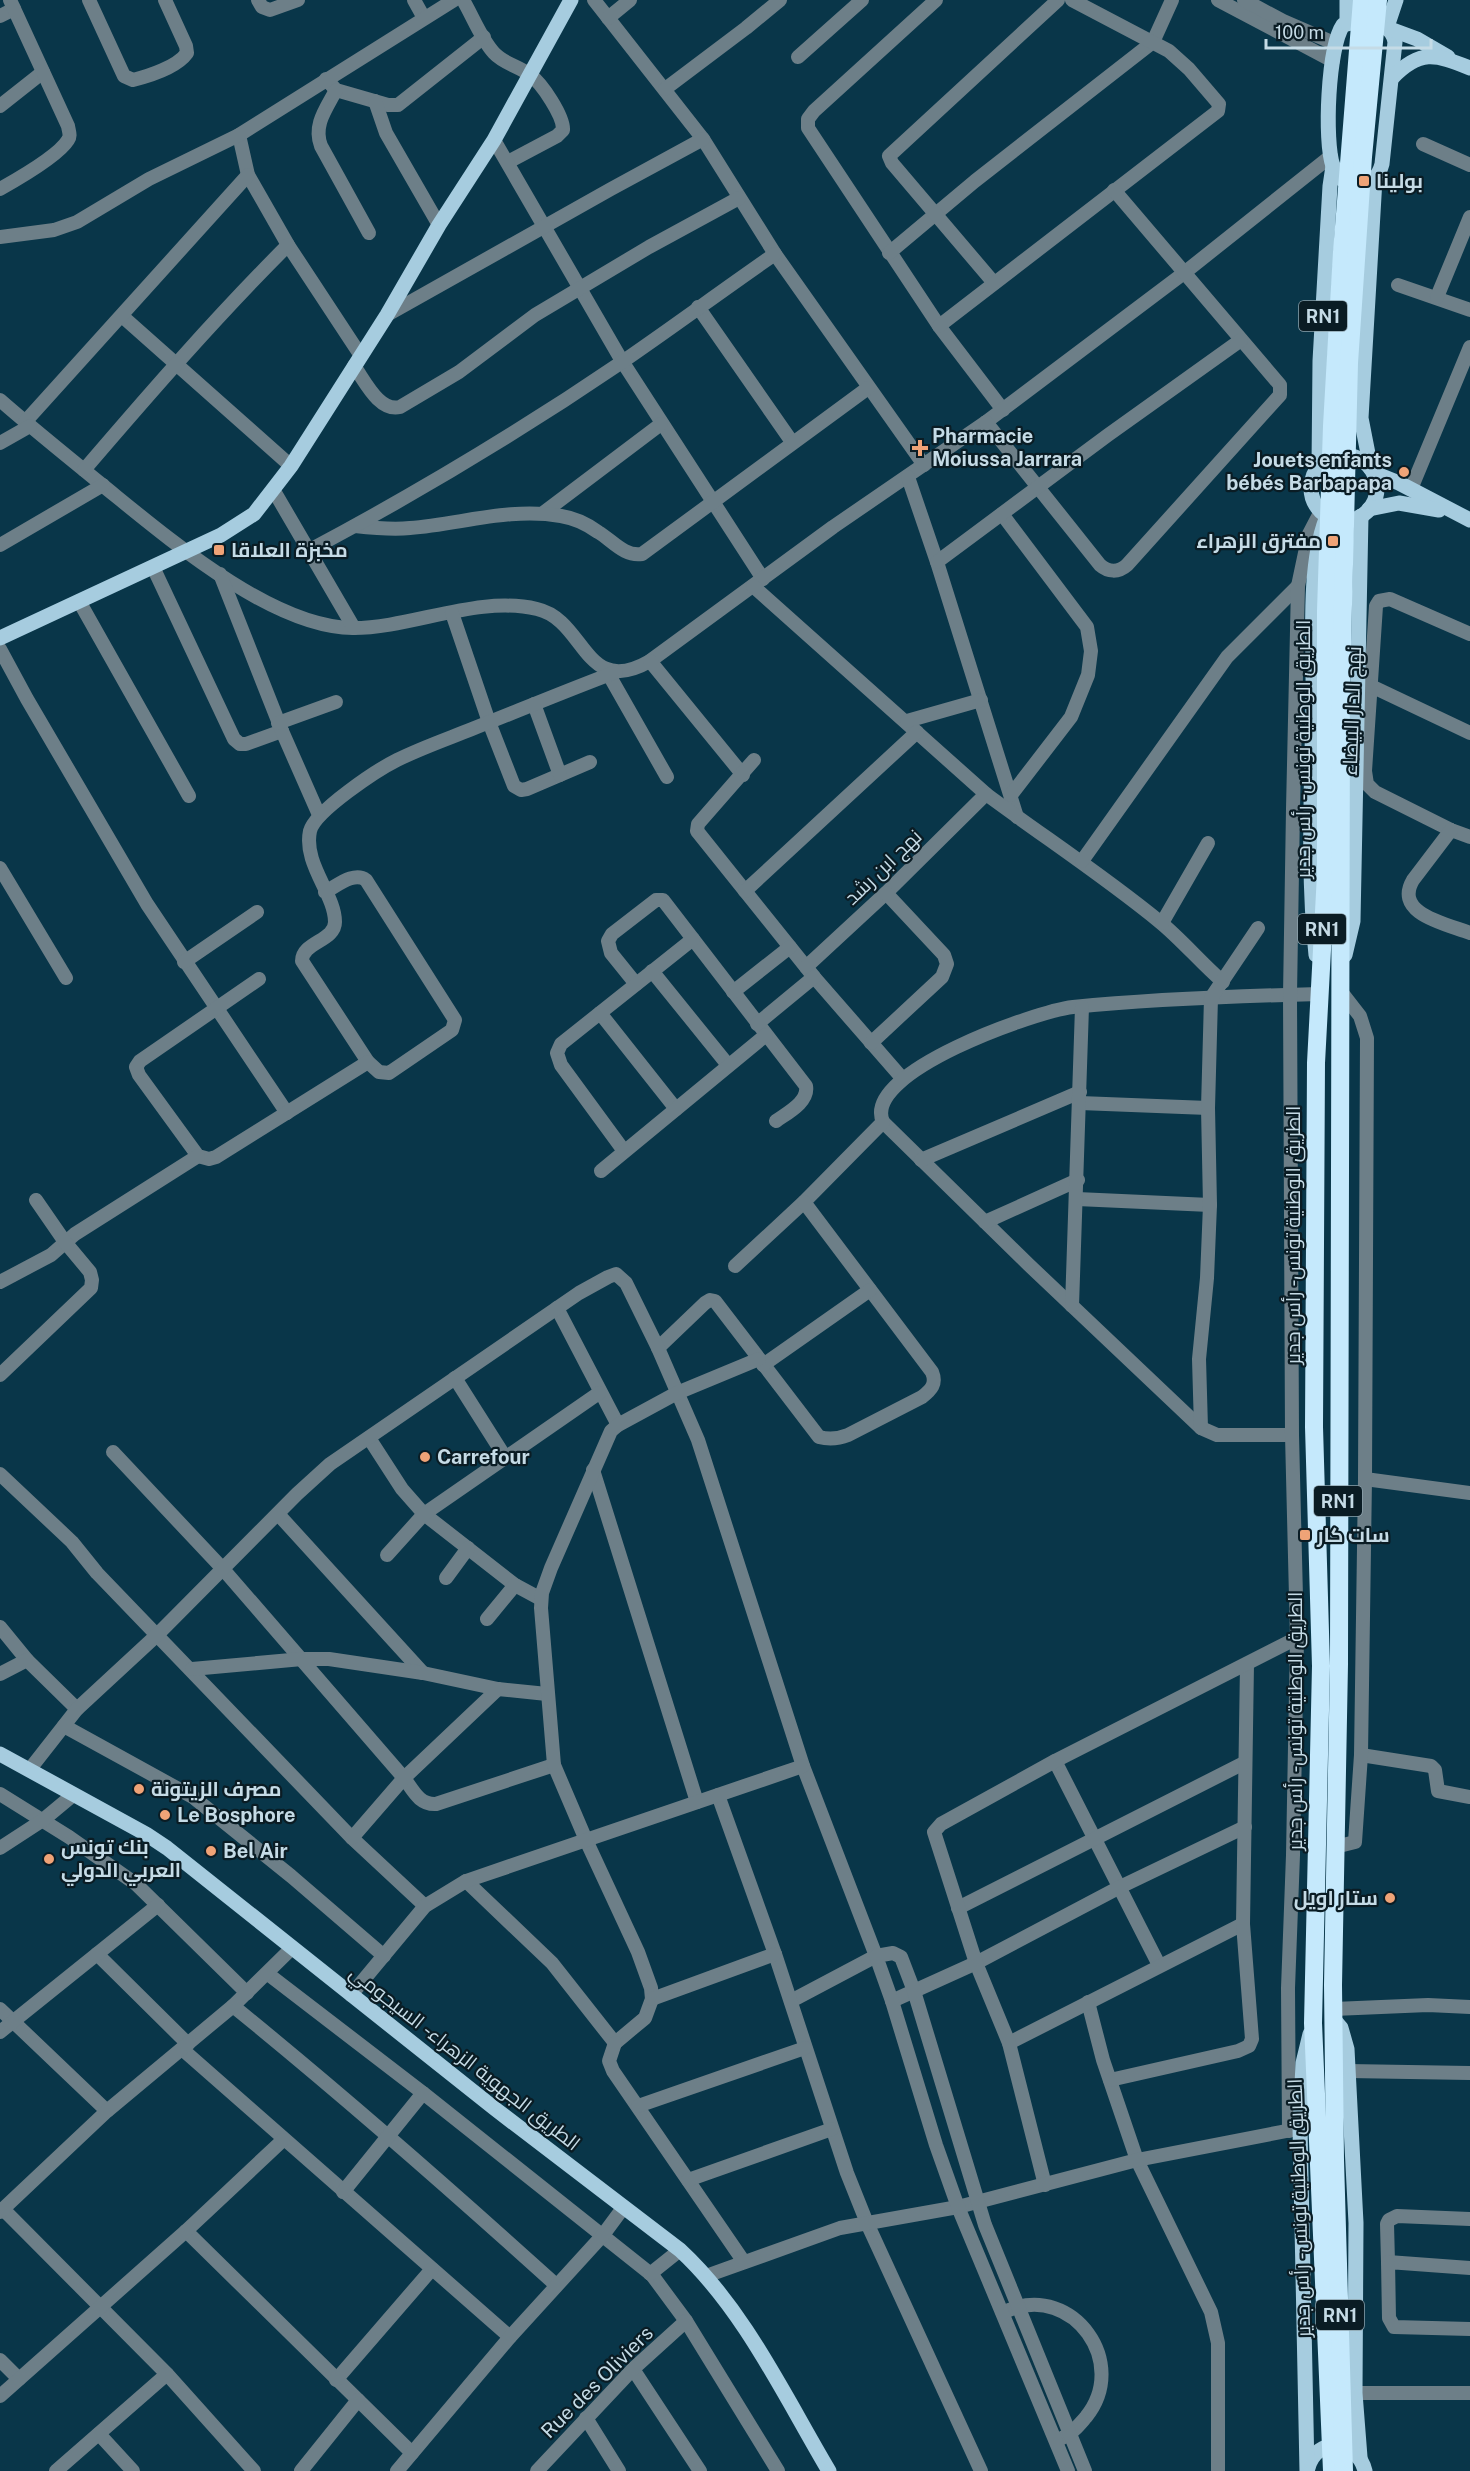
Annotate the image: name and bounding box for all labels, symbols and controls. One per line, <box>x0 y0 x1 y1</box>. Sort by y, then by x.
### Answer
scale bar <box>1266 12 1431 50</box>
text: 100 m <box>1275 22 1324 43</box>
place label: بولينا <box>1376 169 1423 193</box>
marker: بولينا <box>1357 174 1371 188</box>
road number: RN1 <box>1299 301 1347 331</box>
place label: Pharmacie Moiussa Jarrara <box>932 424 1082 471</box>
marker: Pharmacie Moiussa Jarrara <box>913 441 927 455</box>
place label: Jouets enfants bébés Barbapapa <box>1226 448 1392 495</box>
marker: Jouets enfants bébés Barbapapa <box>1397 465 1411 479</box>
place label: مفترق الزهراء <box>1196 529 1321 554</box>
marker: مفترق الزهراء <box>1326 534 1340 548</box>
place label: مخبزة العلاقا <box>231 538 348 562</box>
marker: مخبزة العلاقا <box>212 543 226 557</box>
street label: الطريق الوطنية تونس - رأس جدير <box>1291 620 1316 879</box>
street label: نهج الدار البيضاء <box>1338 646 1368 776</box>
street label: نهج ابن رشد <box>839 824 928 911</box>
road number: RN1 <box>1298 914 1346 944</box>
street label: الطريق الوطنية تونس - رأس جدير <box>1281 1106 1306 1365</box>
place label: Carrefour <box>437 1445 530 1469</box>
marker: Carrefour <box>418 1450 432 1464</box>
road number: RN1 <box>1314 1486 1362 1516</box>
place label: سات كار <box>1316 1523 1390 1547</box>
marker: سات كار <box>1298 1528 1312 1542</box>
street label: الطريق الوطنية تونس - رأس جدير <box>1283 1592 1308 1851</box>
place label: مصرف الزيتونة <box>151 1777 281 1801</box>
marker: مصرف الزيتونة <box>132 1782 146 1796</box>
place label: Le Bosphore <box>177 1803 295 1827</box>
marker: Le Bosphore <box>158 1808 172 1822</box>
place label: بنك تونس العربي الدولي <box>61 1835 181 1886</box>
place label: Bel Air <box>223 1839 288 1863</box>
marker: Bel Air <box>204 1844 218 1858</box>
marker: بنك تونس العربي الدولي <box>42 1852 56 1866</box>
place label: ستار اويل <box>1294 1886 1378 1910</box>
marker: ستار اويل <box>1383 1891 1397 1905</box>
street label: الطريق الجهوية الزهراء - السيجومي <box>342 1961 585 2159</box>
street label: الطريق الوطنية تونس - رأس جدير <box>1282 2078 1317 2339</box>
road number: RN1 <box>1316 2300 1364 2330</box>
street label: Rue des Oliviers <box>536 2321 658 2443</box>

